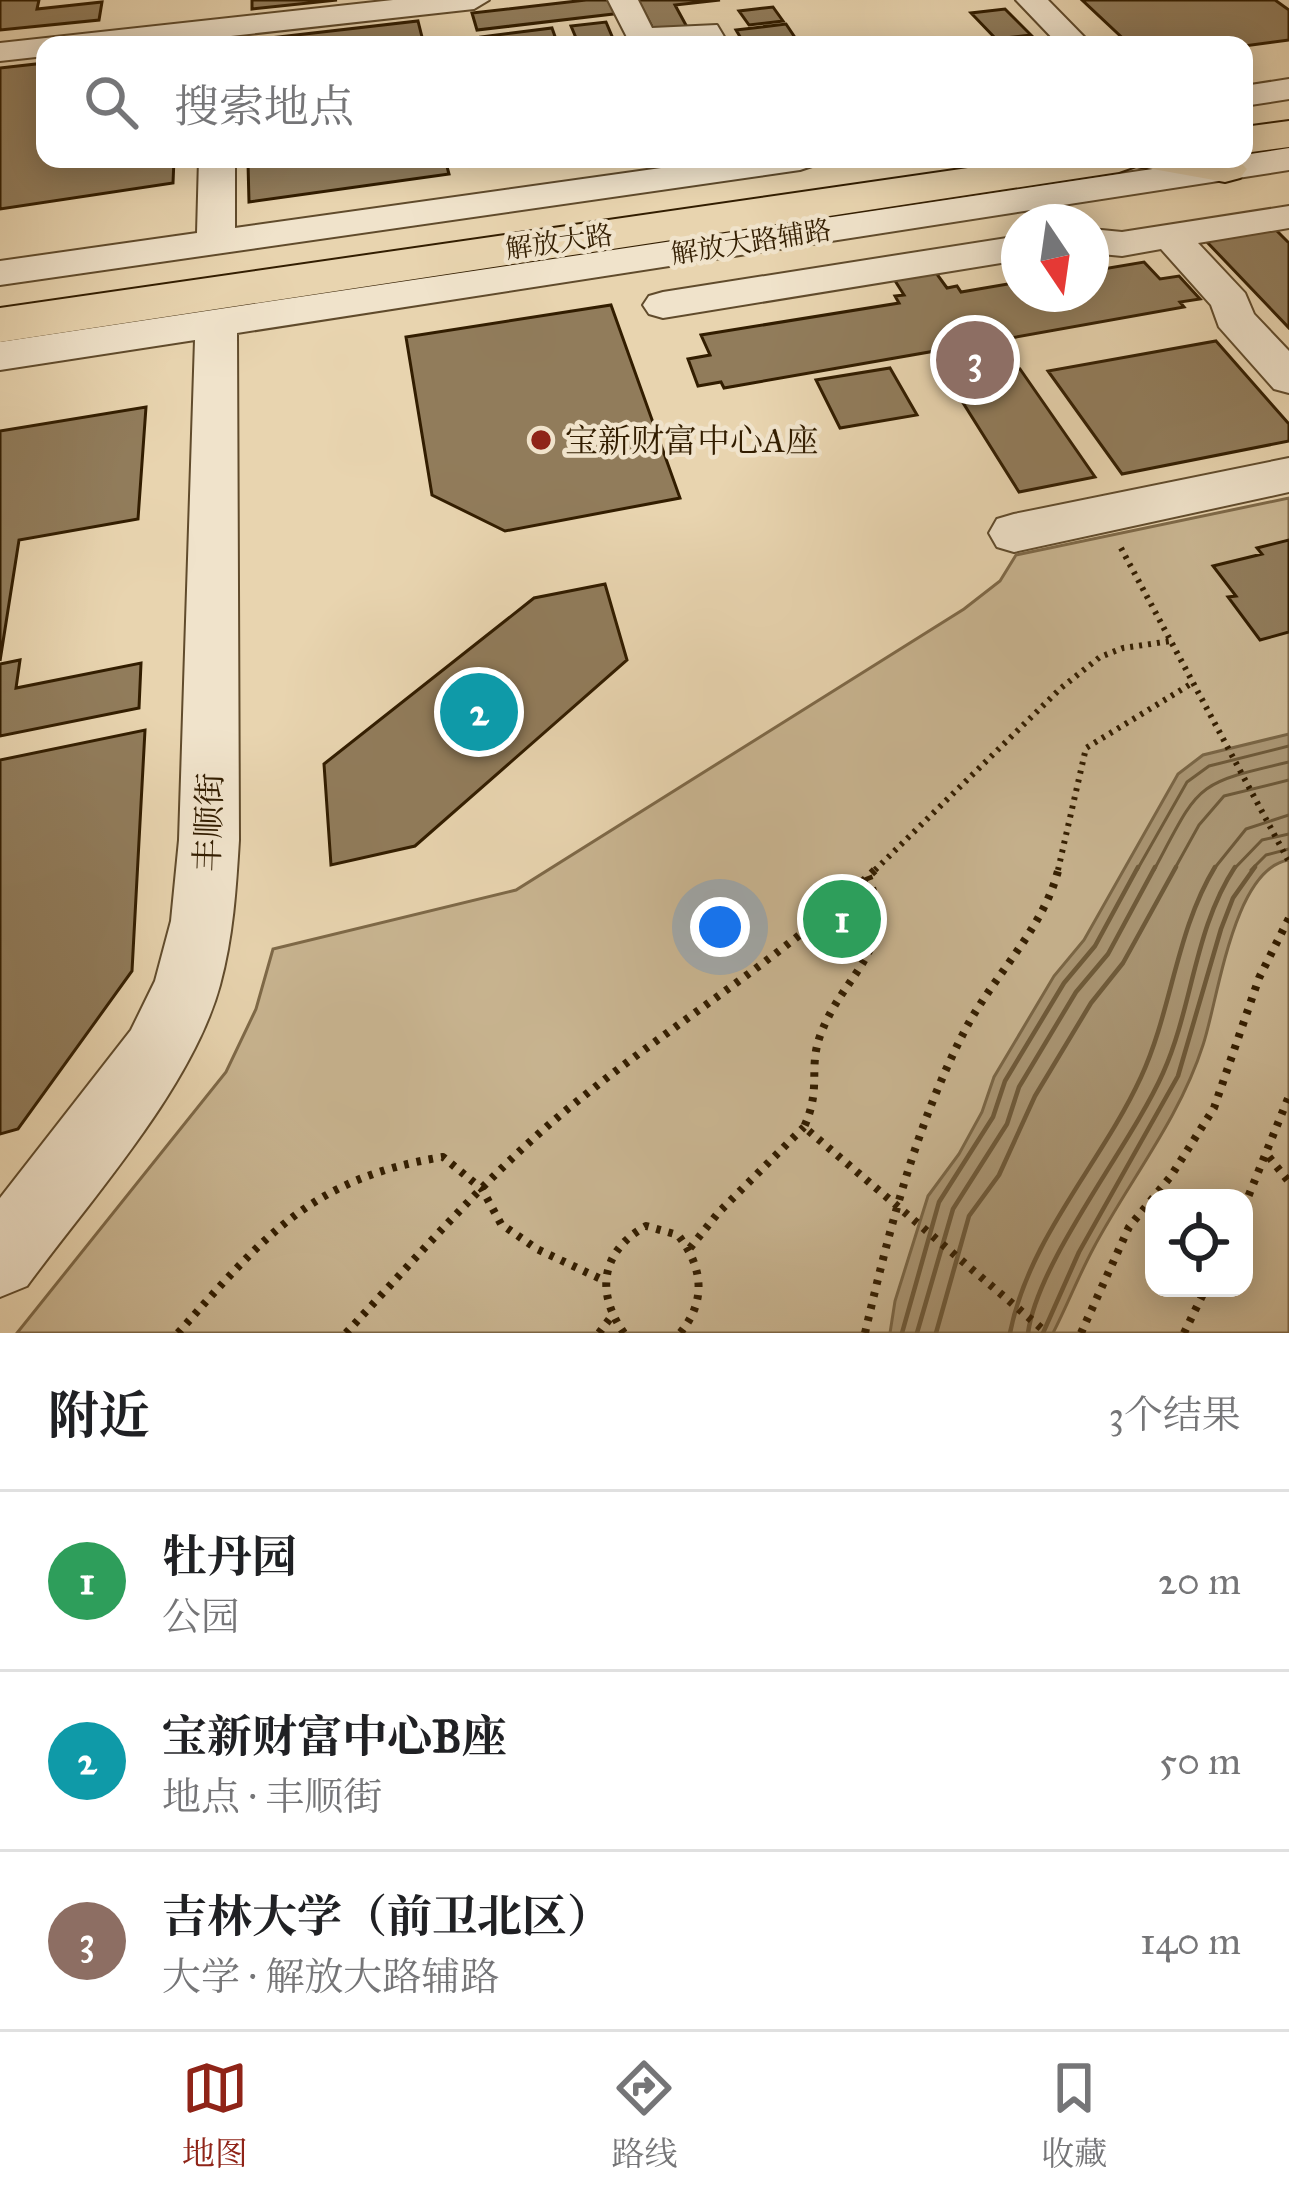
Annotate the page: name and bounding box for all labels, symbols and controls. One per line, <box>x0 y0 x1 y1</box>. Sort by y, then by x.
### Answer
search box <box>36 36 1253 168</box>
icon: search <box>78 69 144 135</box>
text: 搜索地点 <box>174 79 354 134</box>
north arrow <box>1001 204 1109 312</box>
street label: 解放大路辅路 <box>668 213 834 270</box>
street label: 解放大路 <box>503 218 615 265</box>
pin: 3 <box>936 315 1014 405</box>
place label: 宝新财富中心A座 <box>565 421 818 461</box>
marker: 宝新财富中心A座 <box>528 427 554 453</box>
pin: 2 <box>440 667 518 757</box>
street label: 丰顺街 <box>187 772 231 872</box>
pin: 1 <box>803 874 881 964</box>
your location <box>690 897 750 957</box>
map controls <box>1145 1189 1253 1297</box>
button: locate <box>1145 1189 1253 1297</box>
text: 附近 <box>48 1385 150 1447</box>
text: 3个结果 <box>1108 1391 1241 1439</box>
text: 牡丹园 <box>162 1529 297 1584</box>
text: 1 <box>79 1557 95 1605</box>
text: 20 m <box>1158 1557 1241 1605</box>
text: 公园 <box>162 1593 240 1641</box>
text: 宝新财富中心B座 <box>162 1709 507 1764</box>
text: 2 <box>77 1737 97 1785</box>
text: 50 m <box>1159 1737 1241 1785</box>
text: 地点 · 丰顺街 <box>162 1773 382 1821</box>
text: 吉林大学（前卫北区） <box>162 1889 612 1944</box>
text: 3 <box>79 1917 95 1965</box>
text: 140 m <box>1140 1917 1241 1965</box>
text: 大学 · 解放大路辅路 <box>162 1953 499 2001</box>
tab: 地图 <box>182 2055 248 2174</box>
tab: 路线 <box>611 2055 677 2174</box>
tab: 收藏 <box>1041 2055 1107 2174</box>

